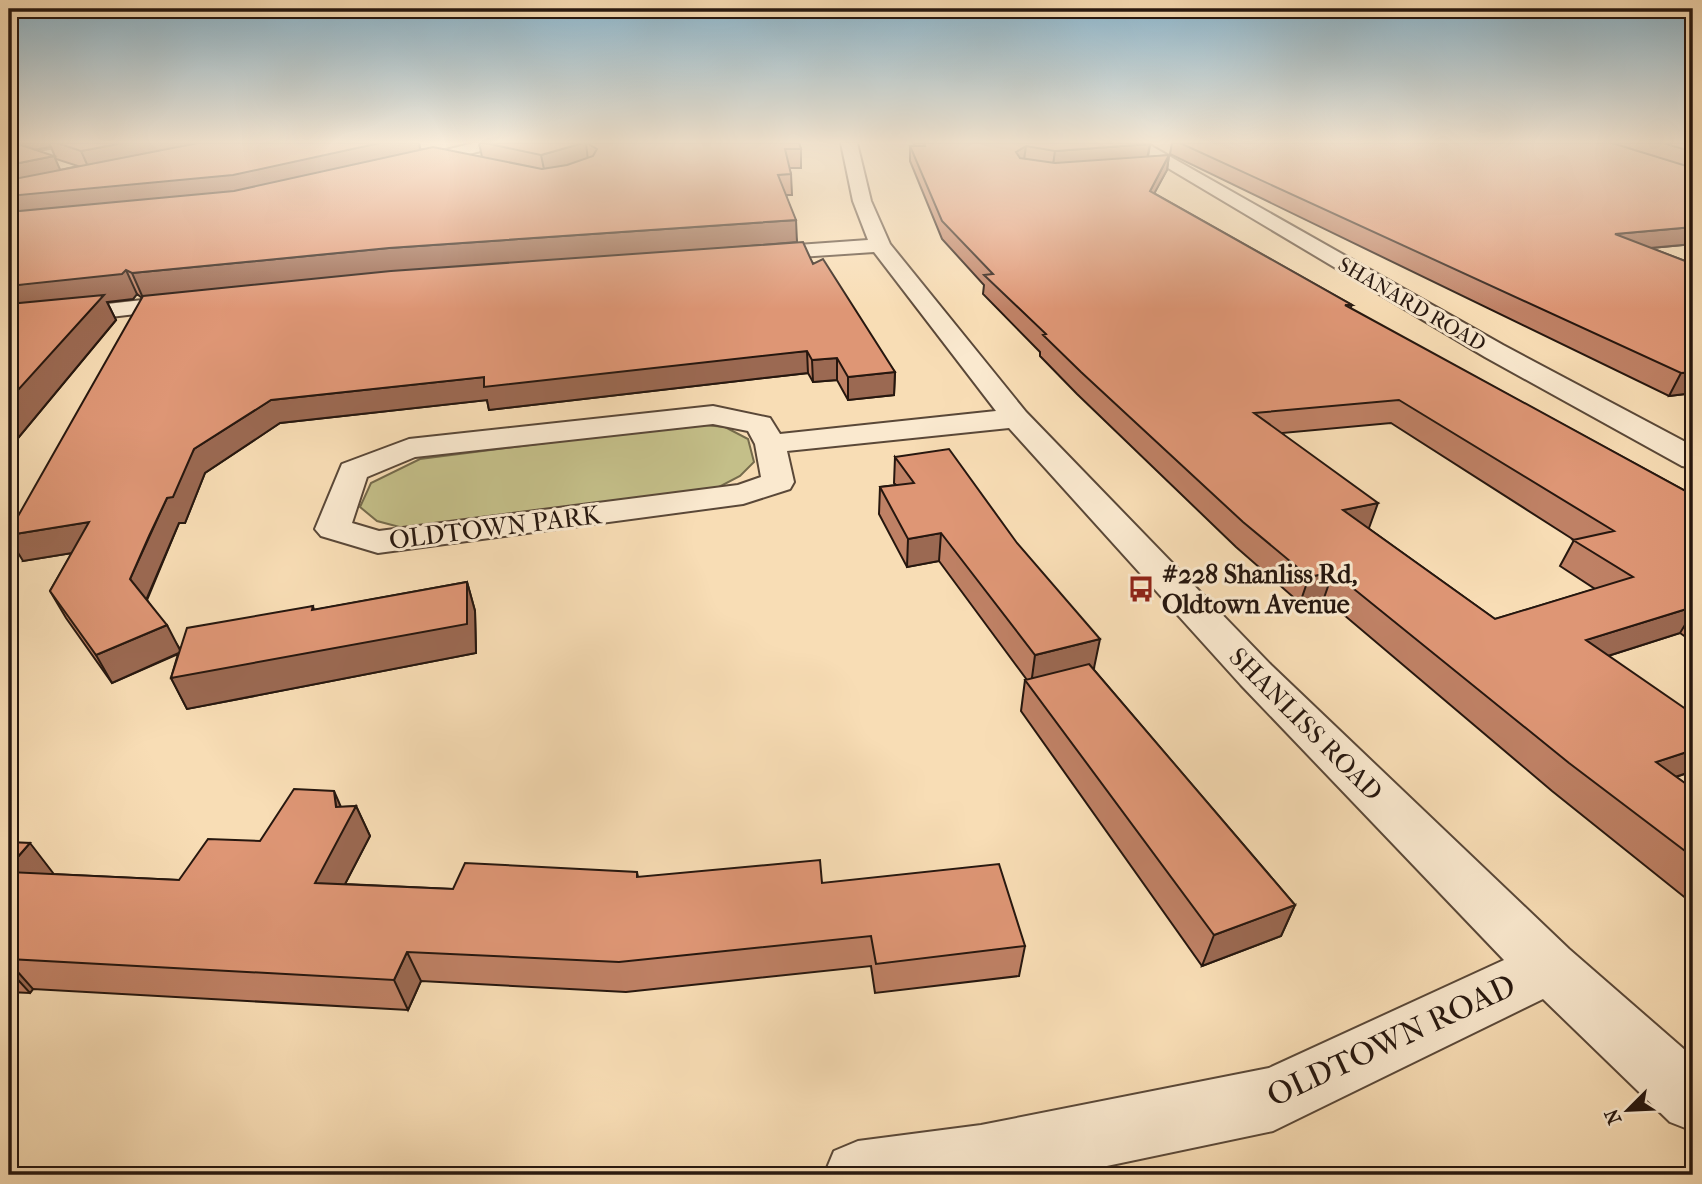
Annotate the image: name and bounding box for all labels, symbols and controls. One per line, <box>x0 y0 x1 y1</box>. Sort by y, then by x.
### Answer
street label: SHANARD ROAD <box>1334 252 1490 356</box>
street label: OLDTOWN PARK <box>387 499 604 556</box>
place label: #228 Shanliss Rd, Oldtown Avenue <box>1162 559 1357 620</box>
bus stop icon: #228 Shanliss Rd, Oldtown Avenue <box>1126 574 1156 604</box>
street label: SHANLISS ROAD <box>1223 641 1389 807</box>
street label: OLDTOWN ROAD <box>1261 967 1521 1114</box>
north arrow <box>1594 1076 1664 1146</box>
text: N <box>1600 1105 1626 1128</box>

